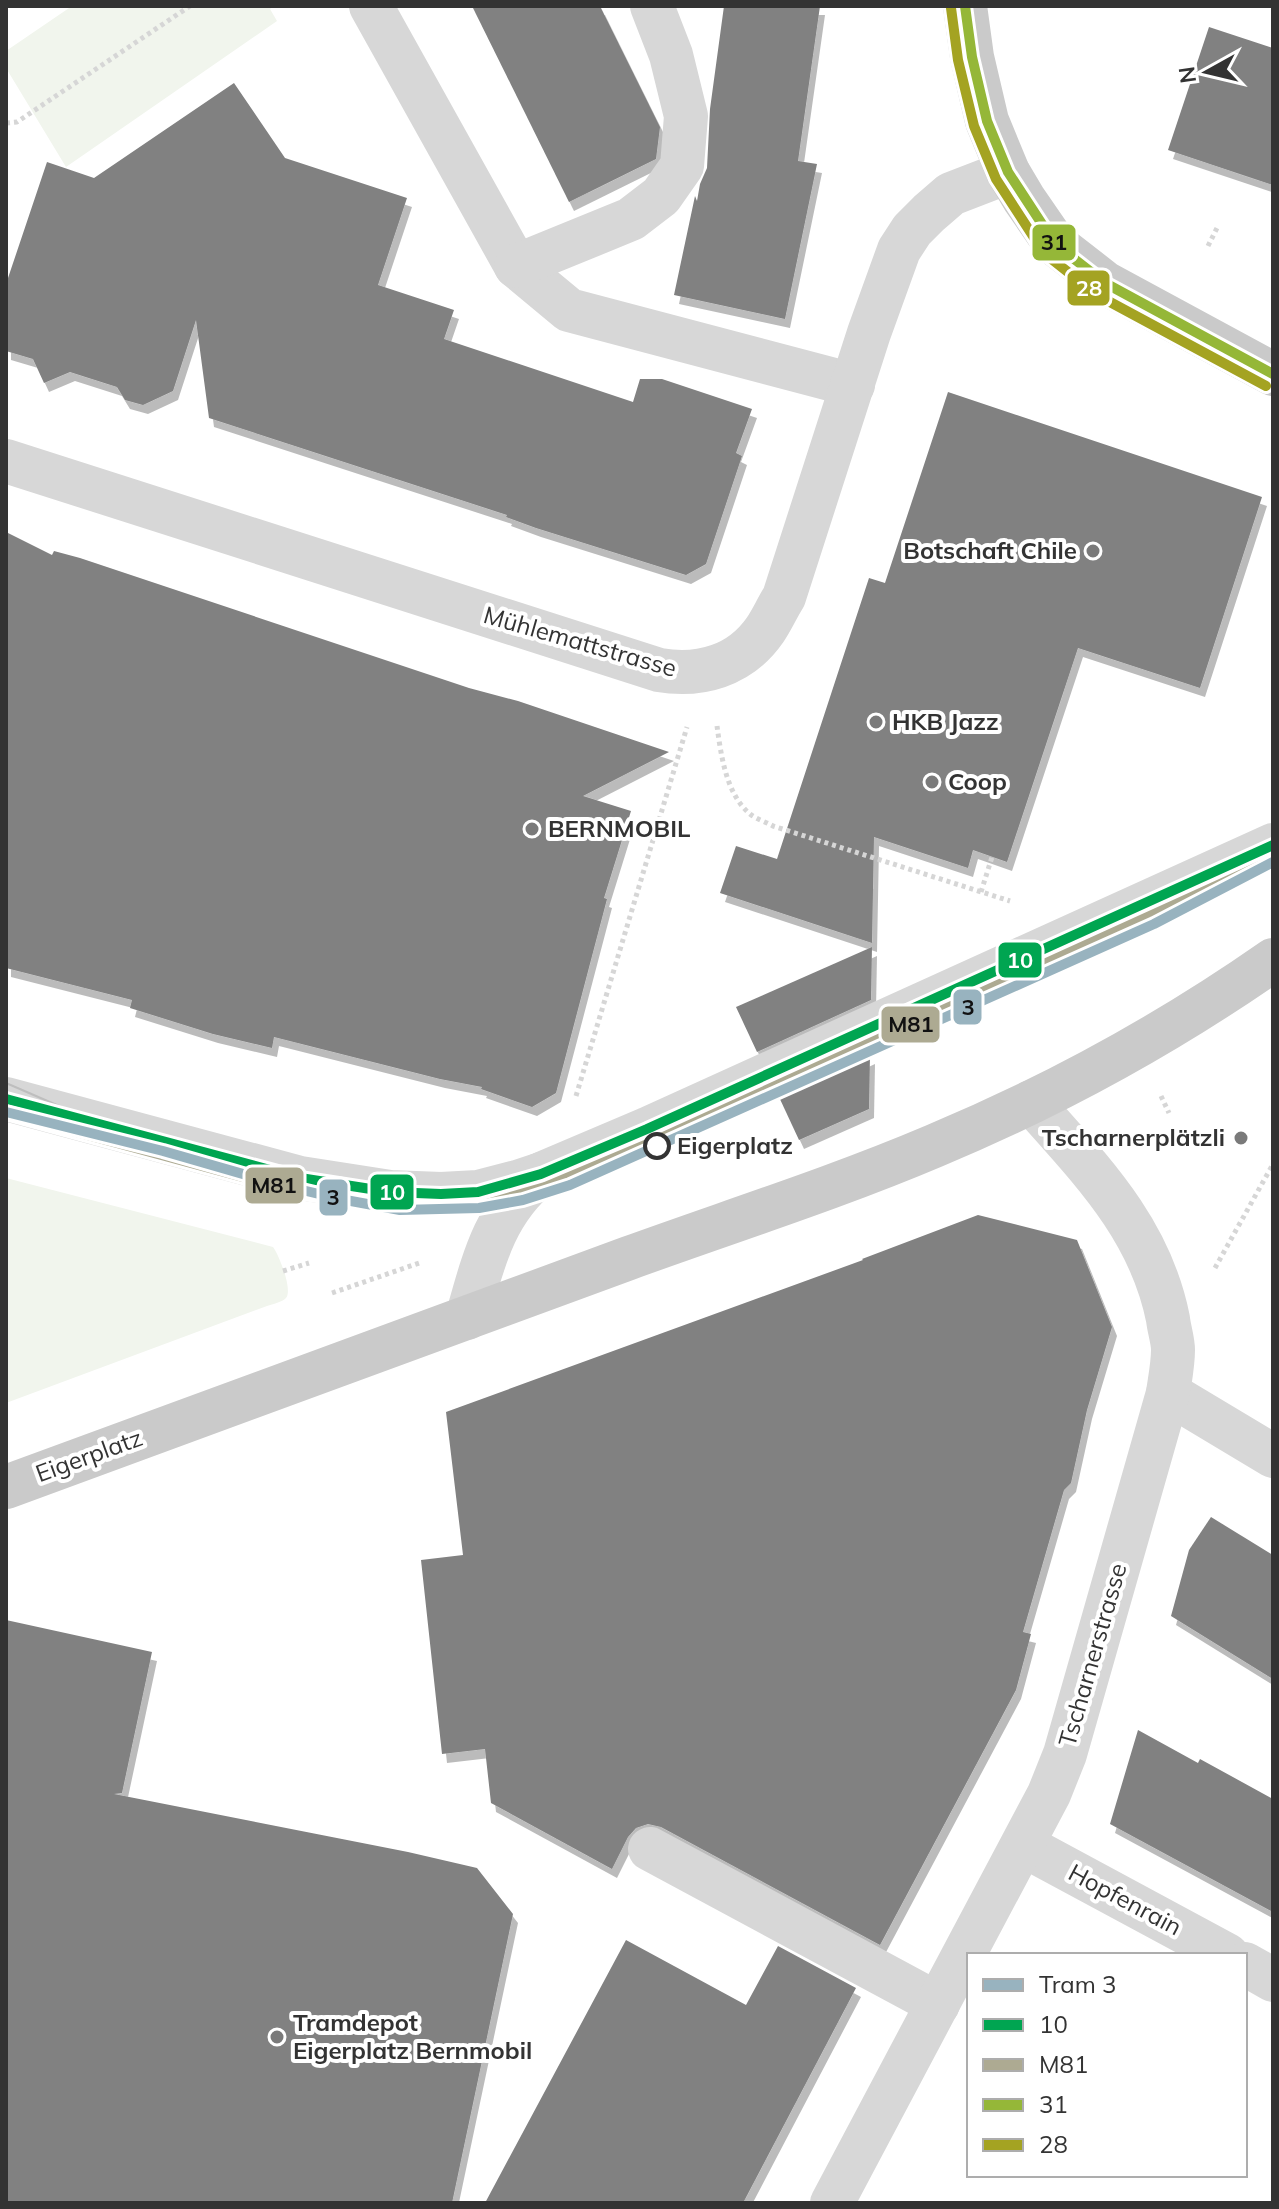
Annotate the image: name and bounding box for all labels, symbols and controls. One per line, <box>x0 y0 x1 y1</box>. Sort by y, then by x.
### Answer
north arrow <box>1167 32 1247 112</box>
text: N <box>1172 65 1202 85</box>
line badge: 31 <box>1031 223 1077 262</box>
text: 31 <box>1041 228 1067 256</box>
line badge: 28 <box>1066 269 1111 307</box>
text: 28 <box>1076 274 1102 302</box>
place label: Botschaft Chile <box>903 535 1077 565</box>
marker: Botschaft Chile <box>1084 542 1102 560</box>
street label: Mühlemattstrasse <box>480 599 680 683</box>
place label: HKB Jazz <box>892 706 999 736</box>
marker: HKB Jazz <box>867 713 885 731</box>
place label: Coop <box>948 766 1007 796</box>
marker: Coop <box>923 773 941 791</box>
place label: BERNMOBIL <box>548 813 690 843</box>
marker: BERNMOBIL <box>523 820 541 838</box>
line badge: 10 <box>997 941 1043 979</box>
text: 10 <box>1007 946 1033 974</box>
line badge: 3 <box>952 988 983 1026</box>
text: 3 <box>961 993 975 1021</box>
line badge: M81 <box>880 1005 941 1044</box>
text: M81 <box>888 1010 934 1038</box>
place label: Tscharnerplätzli <box>1042 1122 1225 1152</box>
marker: Tscharnerplätzli <box>1232 1129 1250 1147</box>
place label: Eigerplatz <box>677 1130 793 1160</box>
marker: Eigerplatz <box>644 1133 670 1159</box>
line badge: M81 <box>244 1166 305 1205</box>
text: M81 <box>251 1171 297 1199</box>
line badge: 10 <box>369 1173 415 1211</box>
line badge: 3 <box>318 1178 349 1217</box>
text: 10 <box>379 1178 405 1206</box>
text: 3 <box>326 1183 340 1211</box>
street label: Eigerplatz <box>31 1422 146 1488</box>
street label: Tscharnerstrasse <box>1052 1560 1133 1750</box>
street label: Hopfenrain <box>1064 1857 1187 1941</box>
legend <box>967 1953 1247 2177</box>
text: Tram 3 <box>1039 1969 1116 1999</box>
place label: Tramdepot Eigerplatz Bernmobil <box>293 2007 532 2065</box>
text: 10 <box>1039 2009 1068 2039</box>
marker: Tramdepot Eigerplatz Bernmobil <box>268 2028 286 2046</box>
text: M81 <box>1039 2049 1088 2079</box>
text: 31 <box>1039 2089 1068 2119</box>
text: 28 <box>1039 2129 1068 2159</box>

